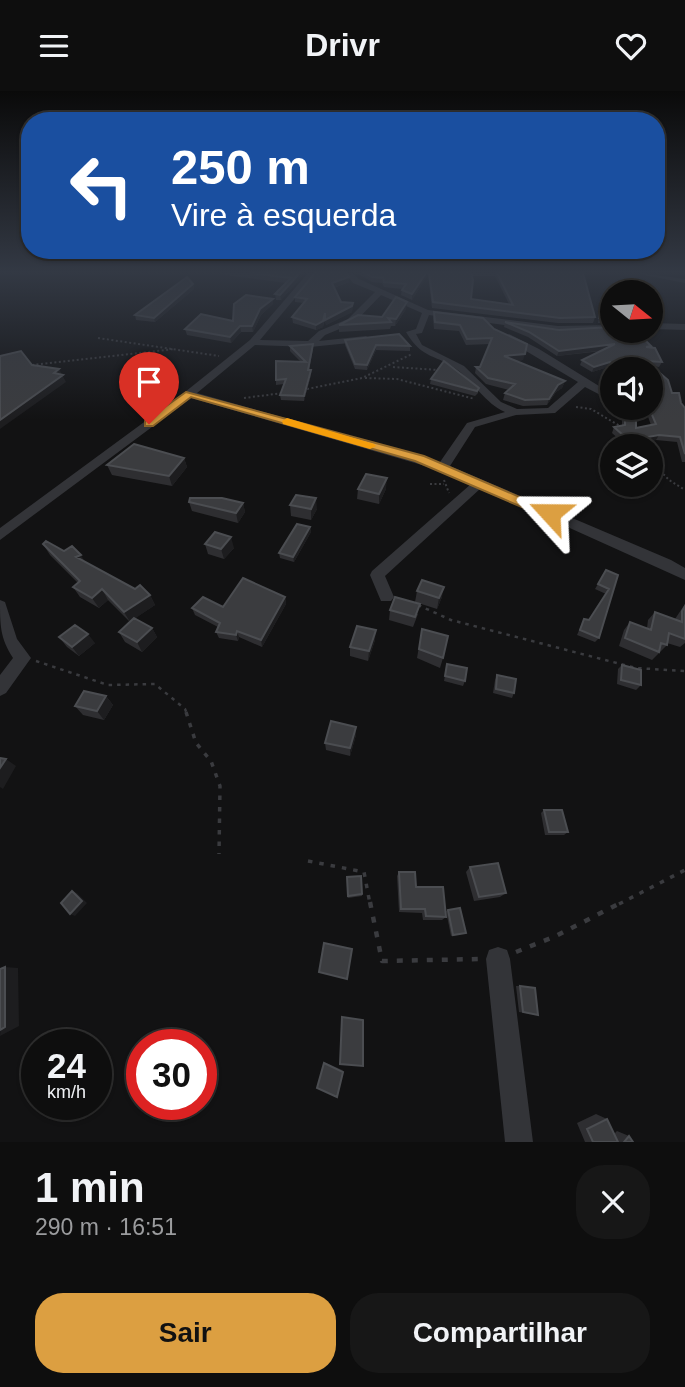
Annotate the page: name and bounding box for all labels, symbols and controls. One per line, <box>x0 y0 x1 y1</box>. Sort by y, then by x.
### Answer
icon: menu <box>35 27 73 65</box>
text: Drivr <box>305 27 380 63</box>
icon: heart <box>612 27 650 65</box>
icon: left <box>56 140 147 231</box>
text: 250 m <box>171 140 310 194</box>
text: Vire à esquerda <box>171 197 396 233</box>
north arrow <box>600 280 663 343</box>
map controls <box>600 280 663 497</box>
pin <box>119 352 179 424</box>
button: sound <box>600 357 663 420</box>
icon: arrive <box>130 363 168 401</box>
button: layers <box>600 434 663 497</box>
position arrow <box>513 476 587 550</box>
speed limit sign: 30 <box>126 1029 217 1120</box>
text: 24 <box>47 1046 86 1085</box>
text: km/h <box>47 1082 86 1102</box>
text: 1 min <box>35 1164 145 1211</box>
button: close <box>576 1165 650 1239</box>
text: 290 m · 16:51 <box>35 1214 177 1240</box>
button: Sair <box>35 1293 336 1373</box>
button: Compartilhar <box>350 1293 650 1373</box>

